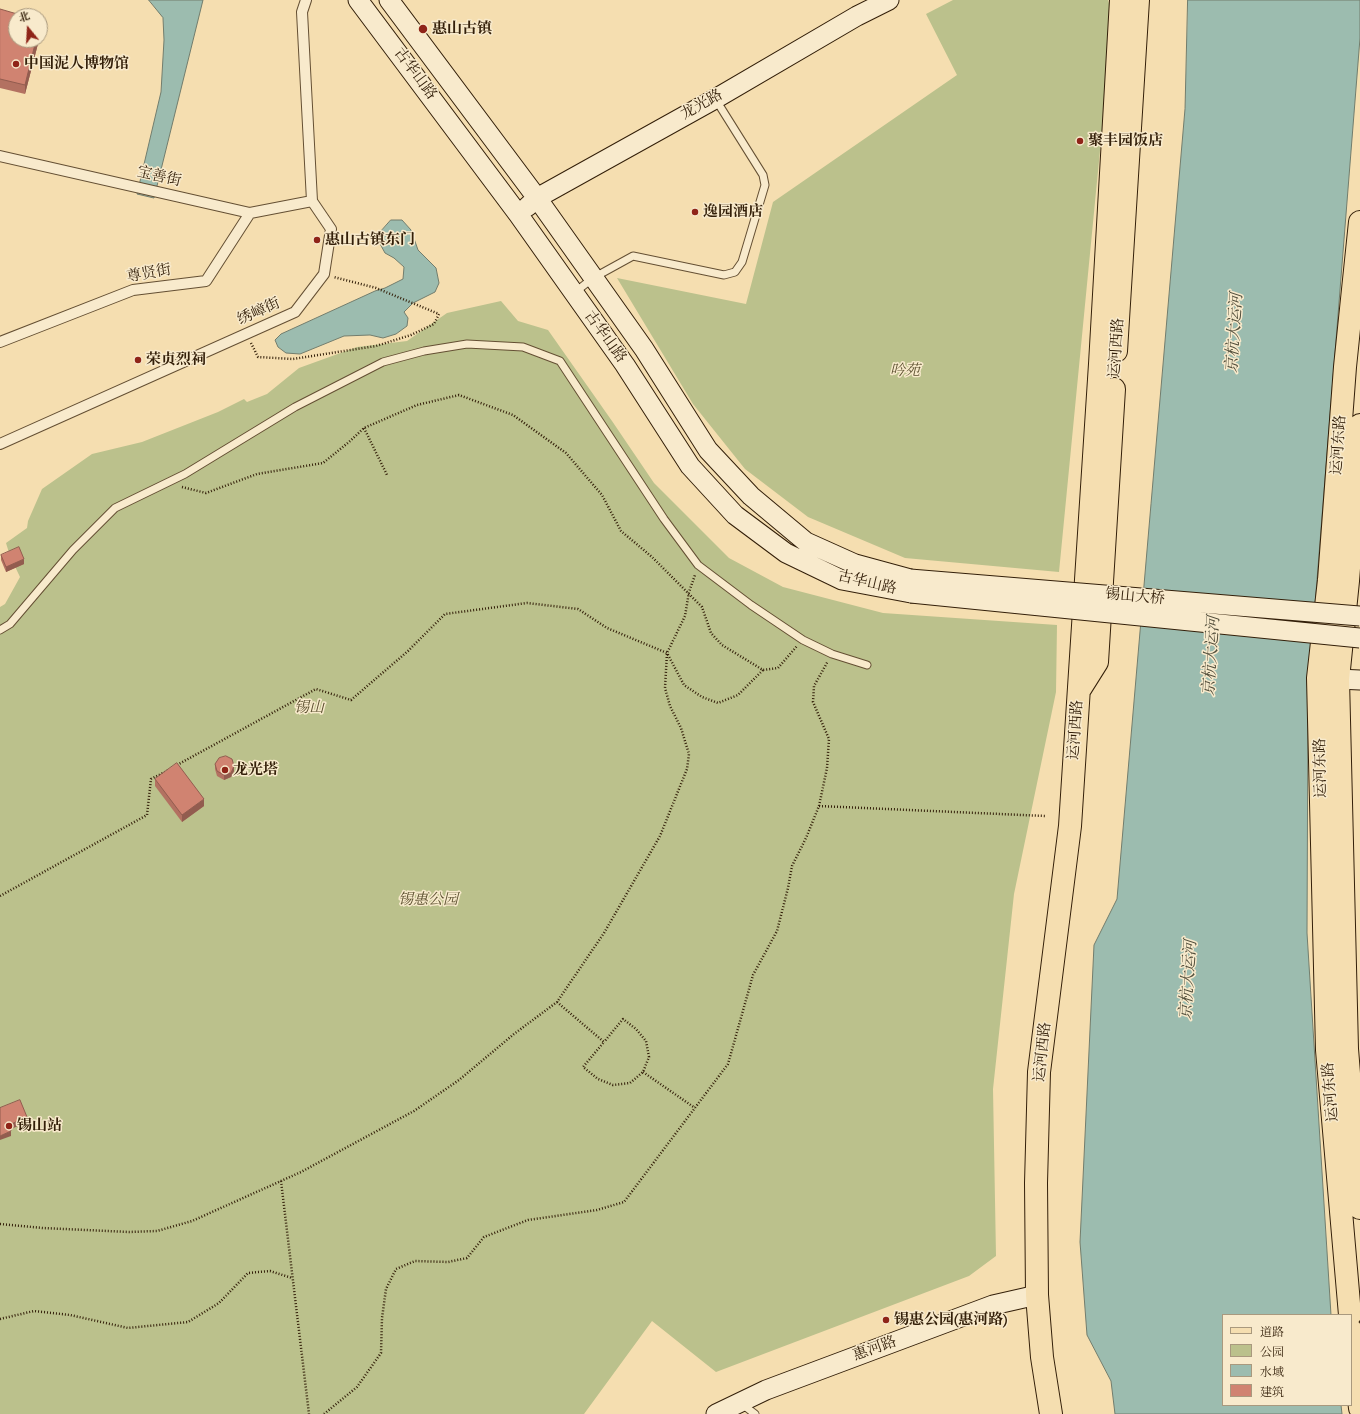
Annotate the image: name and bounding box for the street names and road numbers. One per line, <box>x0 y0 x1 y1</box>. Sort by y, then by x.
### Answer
street label: 古华山路 <box>390 45 440 103</box>
street label: 龙光路 <box>678 86 726 124</box>
street label: 宝善街 <box>135 163 183 191</box>
street label: 尊贤街 <box>125 261 173 287</box>
street label: 绣嶂街 <box>235 295 283 329</box>
street label: 古华山路 <box>580 307 630 367</box>
street label: 运河西路 <box>1106 317 1128 379</box>
street label: 运河东路 <box>1328 414 1350 476</box>
street label: 古华山路 <box>836 567 898 599</box>
street label: 锡山大桥 <box>1104 585 1166 609</box>
street label: 运河西路 <box>1065 699 1087 761</box>
street label: 运河东路 <box>1311 738 1331 798</box>
street label: 运河西路 <box>1031 1021 1055 1083</box>
street label: 运河东路 <box>1319 1061 1343 1123</box>
street label: 惠河路 <box>851 1333 899 1365</box>

